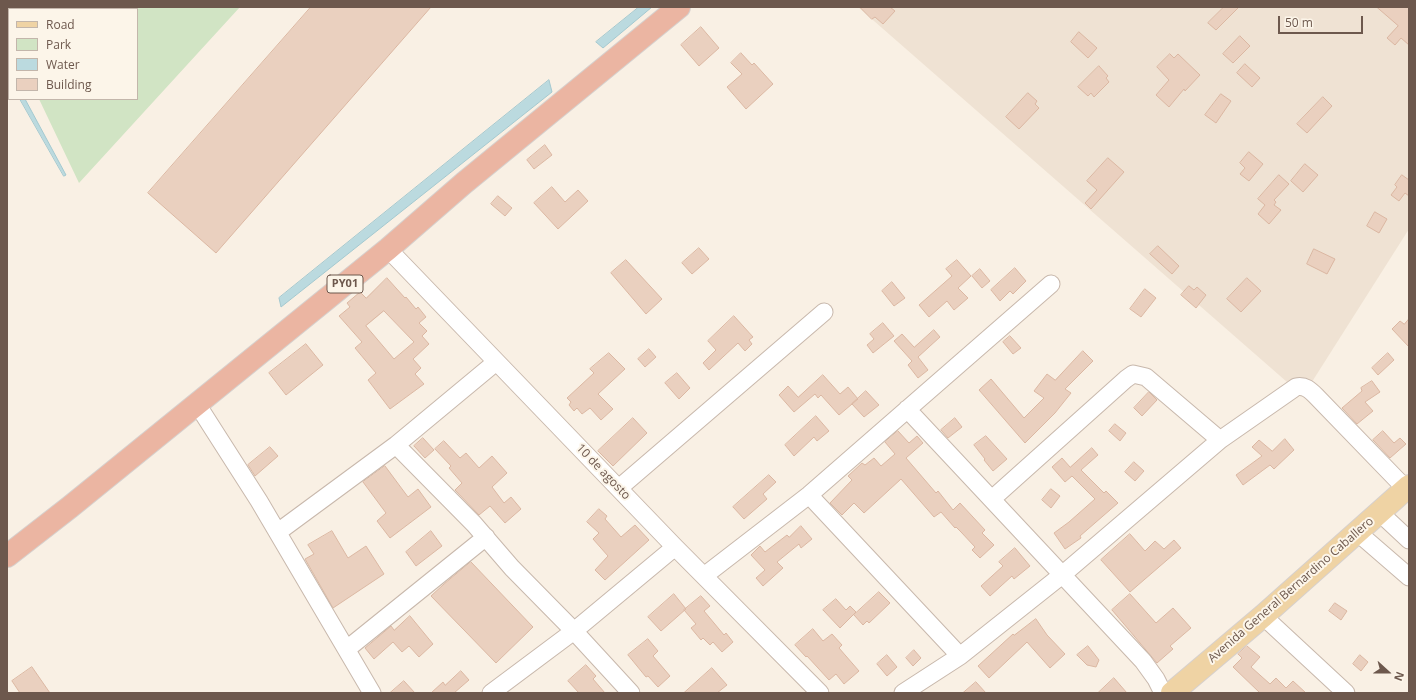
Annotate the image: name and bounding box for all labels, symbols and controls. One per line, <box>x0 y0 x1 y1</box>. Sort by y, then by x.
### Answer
legend <box>8 8 138 100</box>
scale bar <box>1280 8 1365 34</box>
text: 50 m <box>1285 14 1313 31</box>
text: Road <box>46 16 75 33</box>
text: Park <box>46 36 71 53</box>
text: Water <box>46 56 80 73</box>
text: Building <box>46 76 91 93</box>
road number: PY01 <box>327 275 363 293</box>
street label: 10 de agosto <box>573 441 633 503</box>
street label: Avenida General Bernardino Caballero <box>1205 514 1377 666</box>
north arrow <box>1368 652 1408 692</box>
text: N <box>1391 670 1408 683</box>

